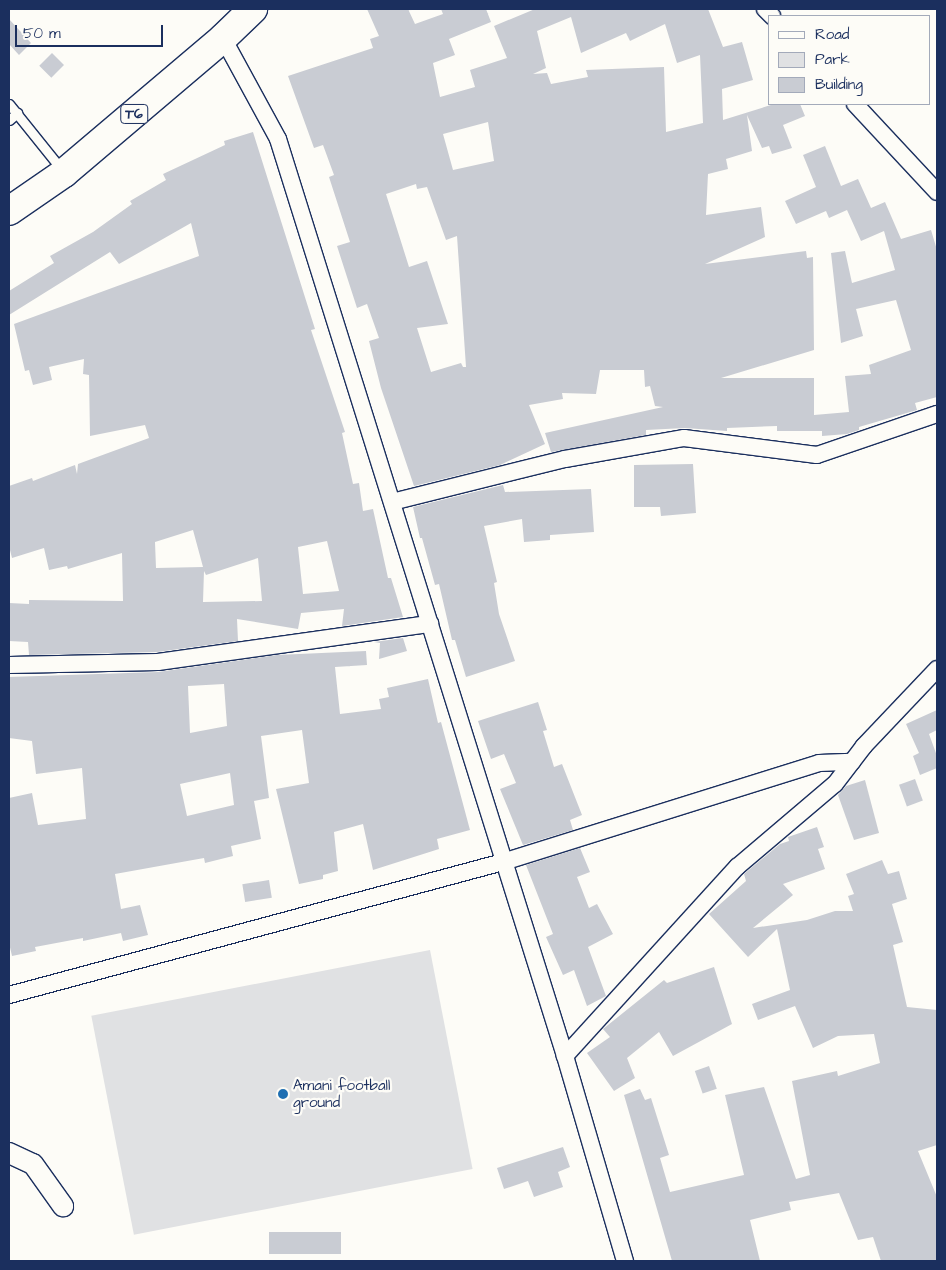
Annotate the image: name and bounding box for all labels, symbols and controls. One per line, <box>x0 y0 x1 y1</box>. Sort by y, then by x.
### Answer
scale bar <box>18 15 165 47</box>
legend <box>768 15 931 105</box>
text: 50 m <box>23 23 61 44</box>
text: Road <box>815 24 849 45</box>
text: Park <box>815 49 850 70</box>
text: Building <box>815 74 863 95</box>
road number: T6 <box>120 102 148 126</box>
place label: Amani football ground <box>293 1076 390 1111</box>
marker: Amani football ground <box>277 1088 289 1100</box>

